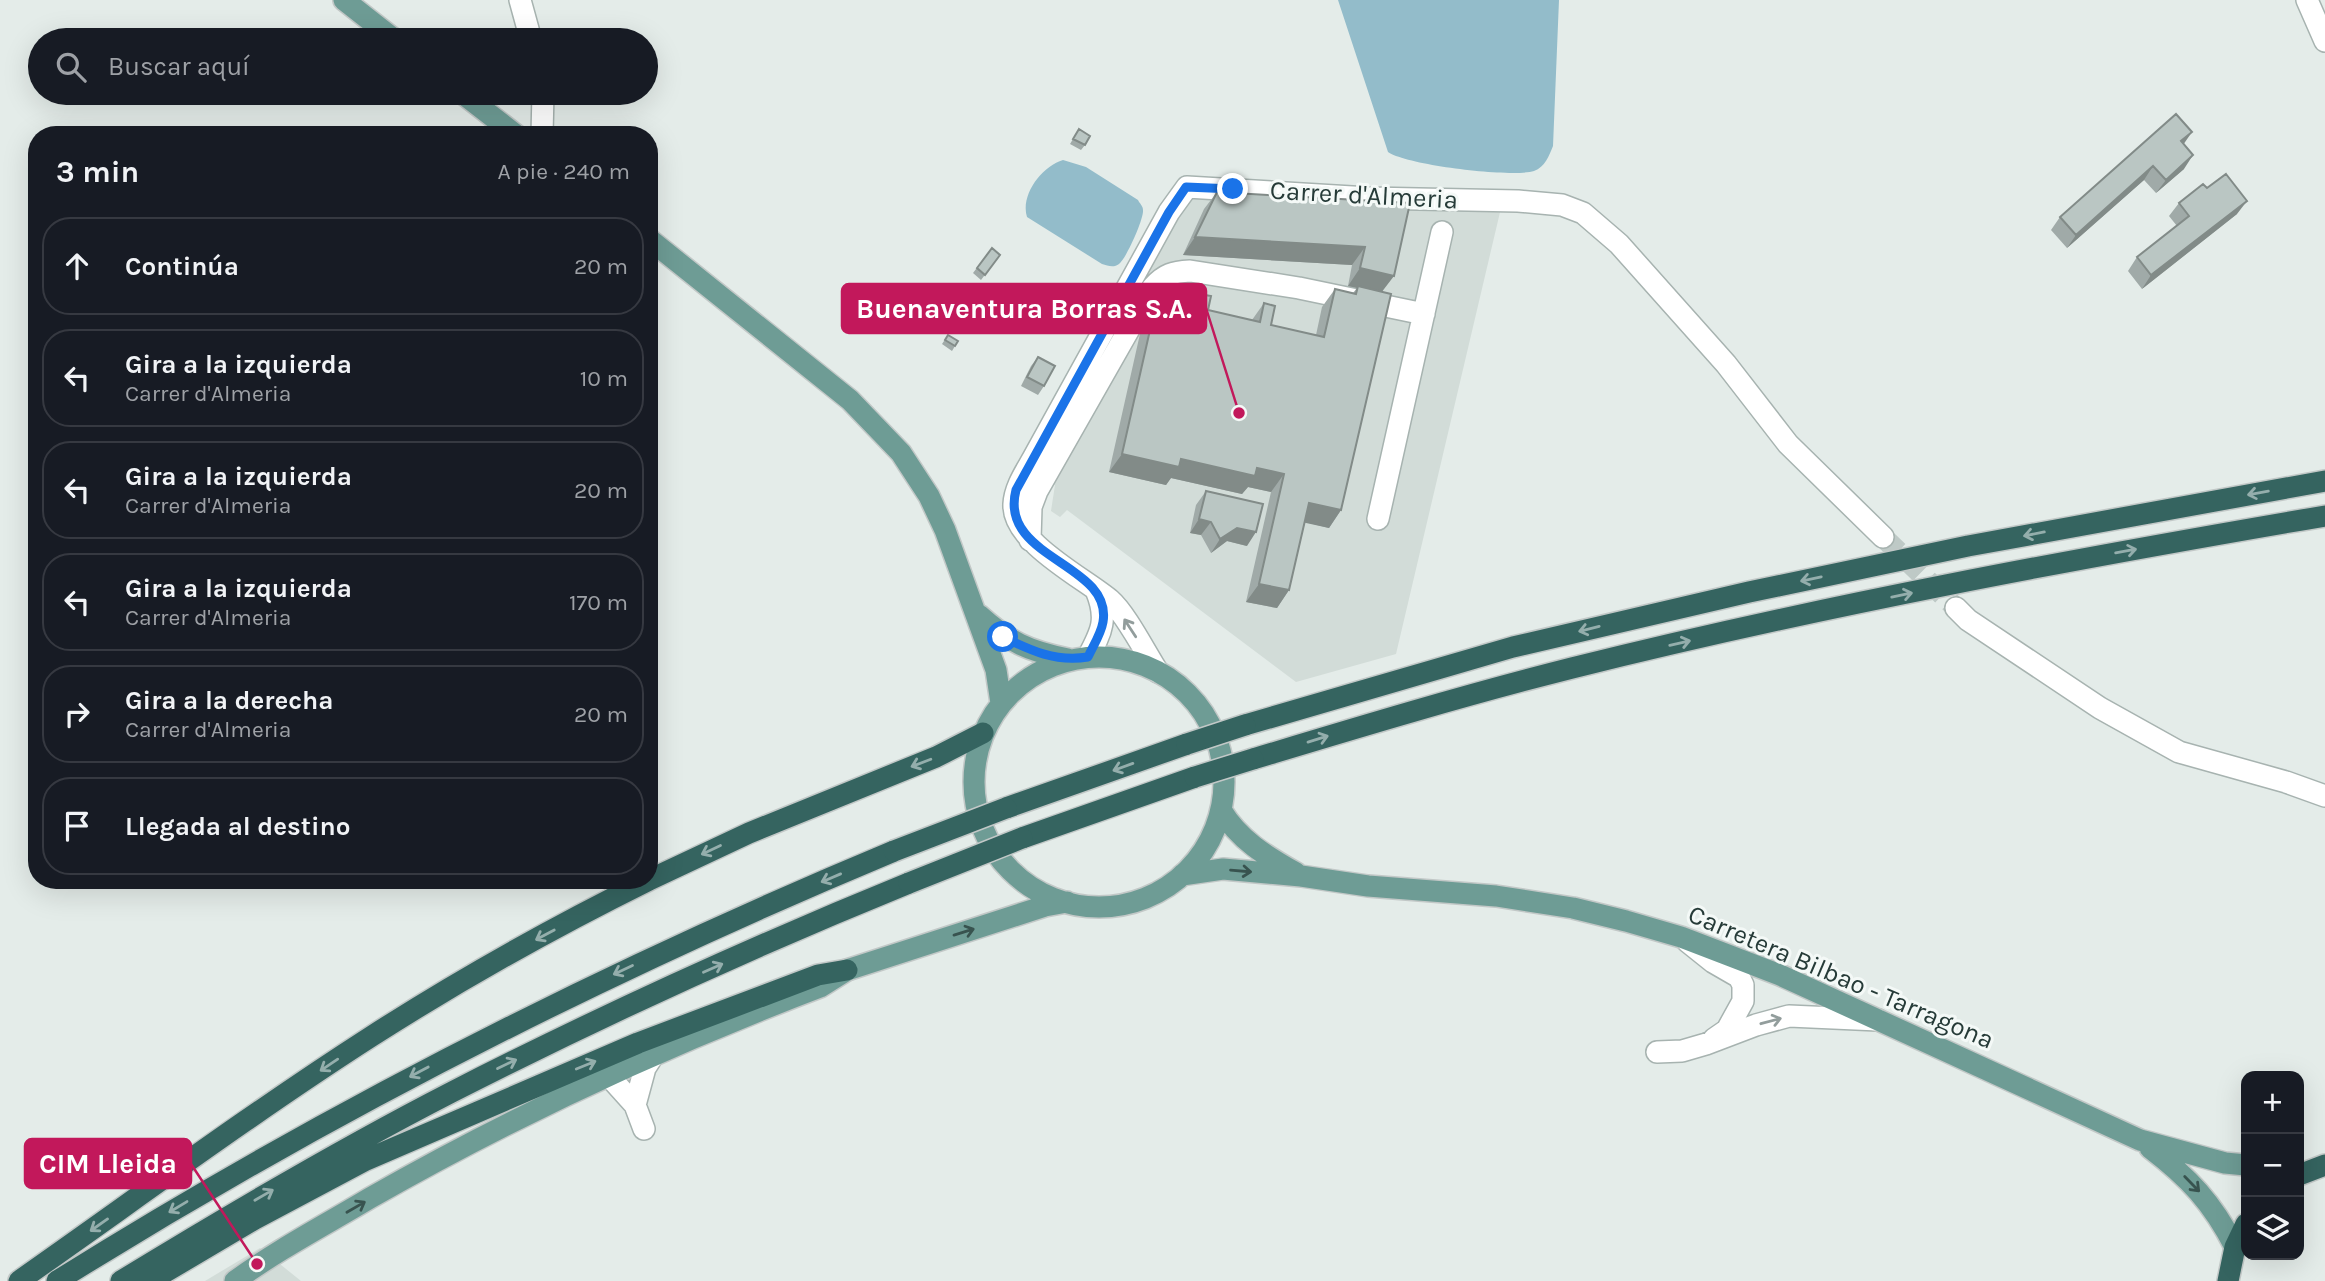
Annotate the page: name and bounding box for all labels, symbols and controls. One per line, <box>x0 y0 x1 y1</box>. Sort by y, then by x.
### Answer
search box <box>28 28 658 105</box>
icon: search <box>52 48 90 86</box>
text: Buscar aquí <box>108 51 250 82</box>
text: 3 min <box>56 154 139 190</box>
text: A pie · 240 m <box>497 158 630 185</box>
route end <box>1217 173 1248 204</box>
street label: Carrer d'Almeria <box>1269 175 1459 215</box>
icon: ahead <box>58 247 96 285</box>
text: Continúa <box>125 251 239 282</box>
text: 20 m <box>574 253 628 280</box>
callout: Buenaventura Borras S.A. <box>842 284 1206 333</box>
text: Buenaventura Borras S.A. <box>856 292 1192 325</box>
text: Gira a la izquierda <box>125 349 352 380</box>
icon: left <box>58 359 96 397</box>
text: 10 m <box>580 365 628 392</box>
text: Carrer d'Almeria <box>125 380 292 407</box>
text: Gira a la izquierda <box>125 461 352 492</box>
icon: left <box>58 471 96 509</box>
text: 20 m <box>574 477 628 504</box>
one-way arrow <box>2247 487 2270 500</box>
text: Carrer d'Almeria <box>125 492 292 519</box>
one-way arrow <box>2023 527 2046 541</box>
one-way arrow <box>2114 543 2137 557</box>
one-way arrow <box>1800 572 1823 586</box>
text: Gira a la izquierda <box>125 573 352 604</box>
icon: left <box>58 583 96 621</box>
one-way arrow <box>1890 587 1913 601</box>
text: 170 m <box>569 589 628 616</box>
text: Carrer d'Almeria <box>125 604 292 631</box>
one-way arrow <box>1123 619 1137 638</box>
route start <box>987 621 1018 652</box>
one-way arrow <box>1578 623 1601 636</box>
one-way arrow <box>1668 635 1691 649</box>
text: Gira a la derecha <box>125 685 334 716</box>
icon: right <box>58 695 96 733</box>
text: 20 m <box>574 701 628 728</box>
text: Carrer d'Almeria <box>125 716 292 743</box>
one-way arrow <box>1307 732 1329 744</box>
one-way arrow <box>911 757 933 770</box>
one-way arrow <box>1113 761 1135 774</box>
icon: arrive <box>58 807 96 845</box>
text: Llegada al destino <box>125 811 351 842</box>
one-way arrow <box>701 844 722 857</box>
one-way arrow <box>1229 865 1252 878</box>
one-way arrow <box>820 872 842 885</box>
street label: Carretera Bilbao - Tarragona <box>1684 898 1998 1056</box>
one-way arrow <box>952 925 974 937</box>
one-way arrow <box>535 928 555 942</box>
one-way arrow <box>702 961 723 974</box>
one-way arrow <box>613 964 634 977</box>
one-way arrow <box>1759 1014 1781 1027</box>
one-way arrow <box>320 1057 339 1072</box>
one-way arrow <box>496 1057 517 1071</box>
one-way arrow <box>575 1057 596 1070</box>
one-way arrow <box>409 1065 430 1079</box>
map controls <box>2241 1071 2304 1260</box>
button: + <box>2241 1071 2304 1134</box>
button: − <box>2241 1134 2304 1197</box>
callout: CIM Lleida <box>25 1139 191 1188</box>
text: CIM Lleida <box>39 1147 177 1180</box>
one-way arrow <box>2183 1175 2200 1192</box>
one-way arrow <box>253 1188 273 1202</box>
button: layers <box>2241 1197 2304 1260</box>
one-way arrow <box>168 1200 188 1214</box>
one-way arrow <box>345 1200 365 1214</box>
one-way arrow <box>90 1218 109 1232</box>

